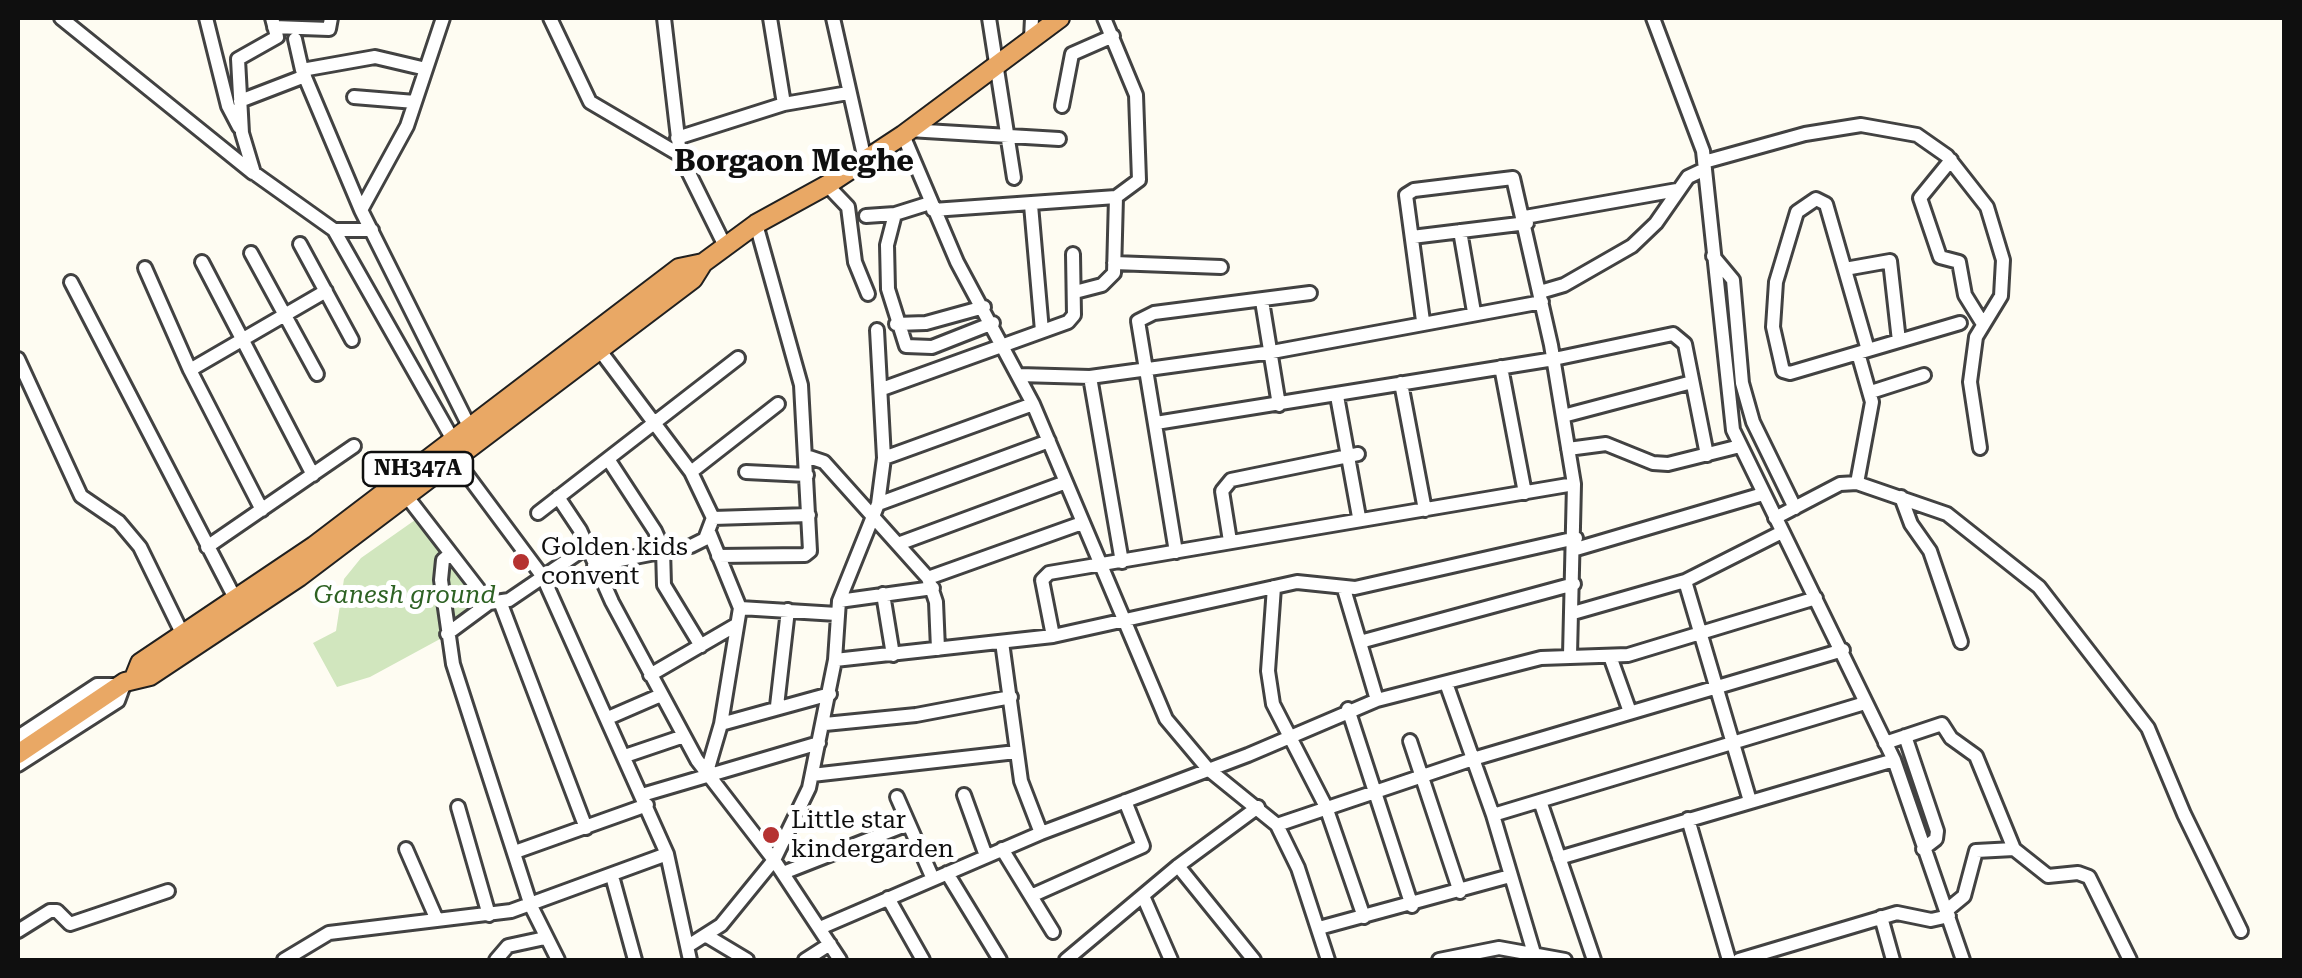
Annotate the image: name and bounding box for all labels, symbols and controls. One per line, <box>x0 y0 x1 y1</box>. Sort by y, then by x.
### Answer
district label: Borgaon Meghe <box>674 144 914 180</box>
road number: NH347A <box>363 452 473 486</box>
place label: Golden kids convent <box>541 533 688 592</box>
marker: Golden kids convent <box>510 551 532 573</box>
park label: Ganesh ground <box>314 581 496 611</box>
place label: Little star kindergarden <box>791 806 954 865</box>
marker: Little star kindergarden <box>760 824 782 846</box>

